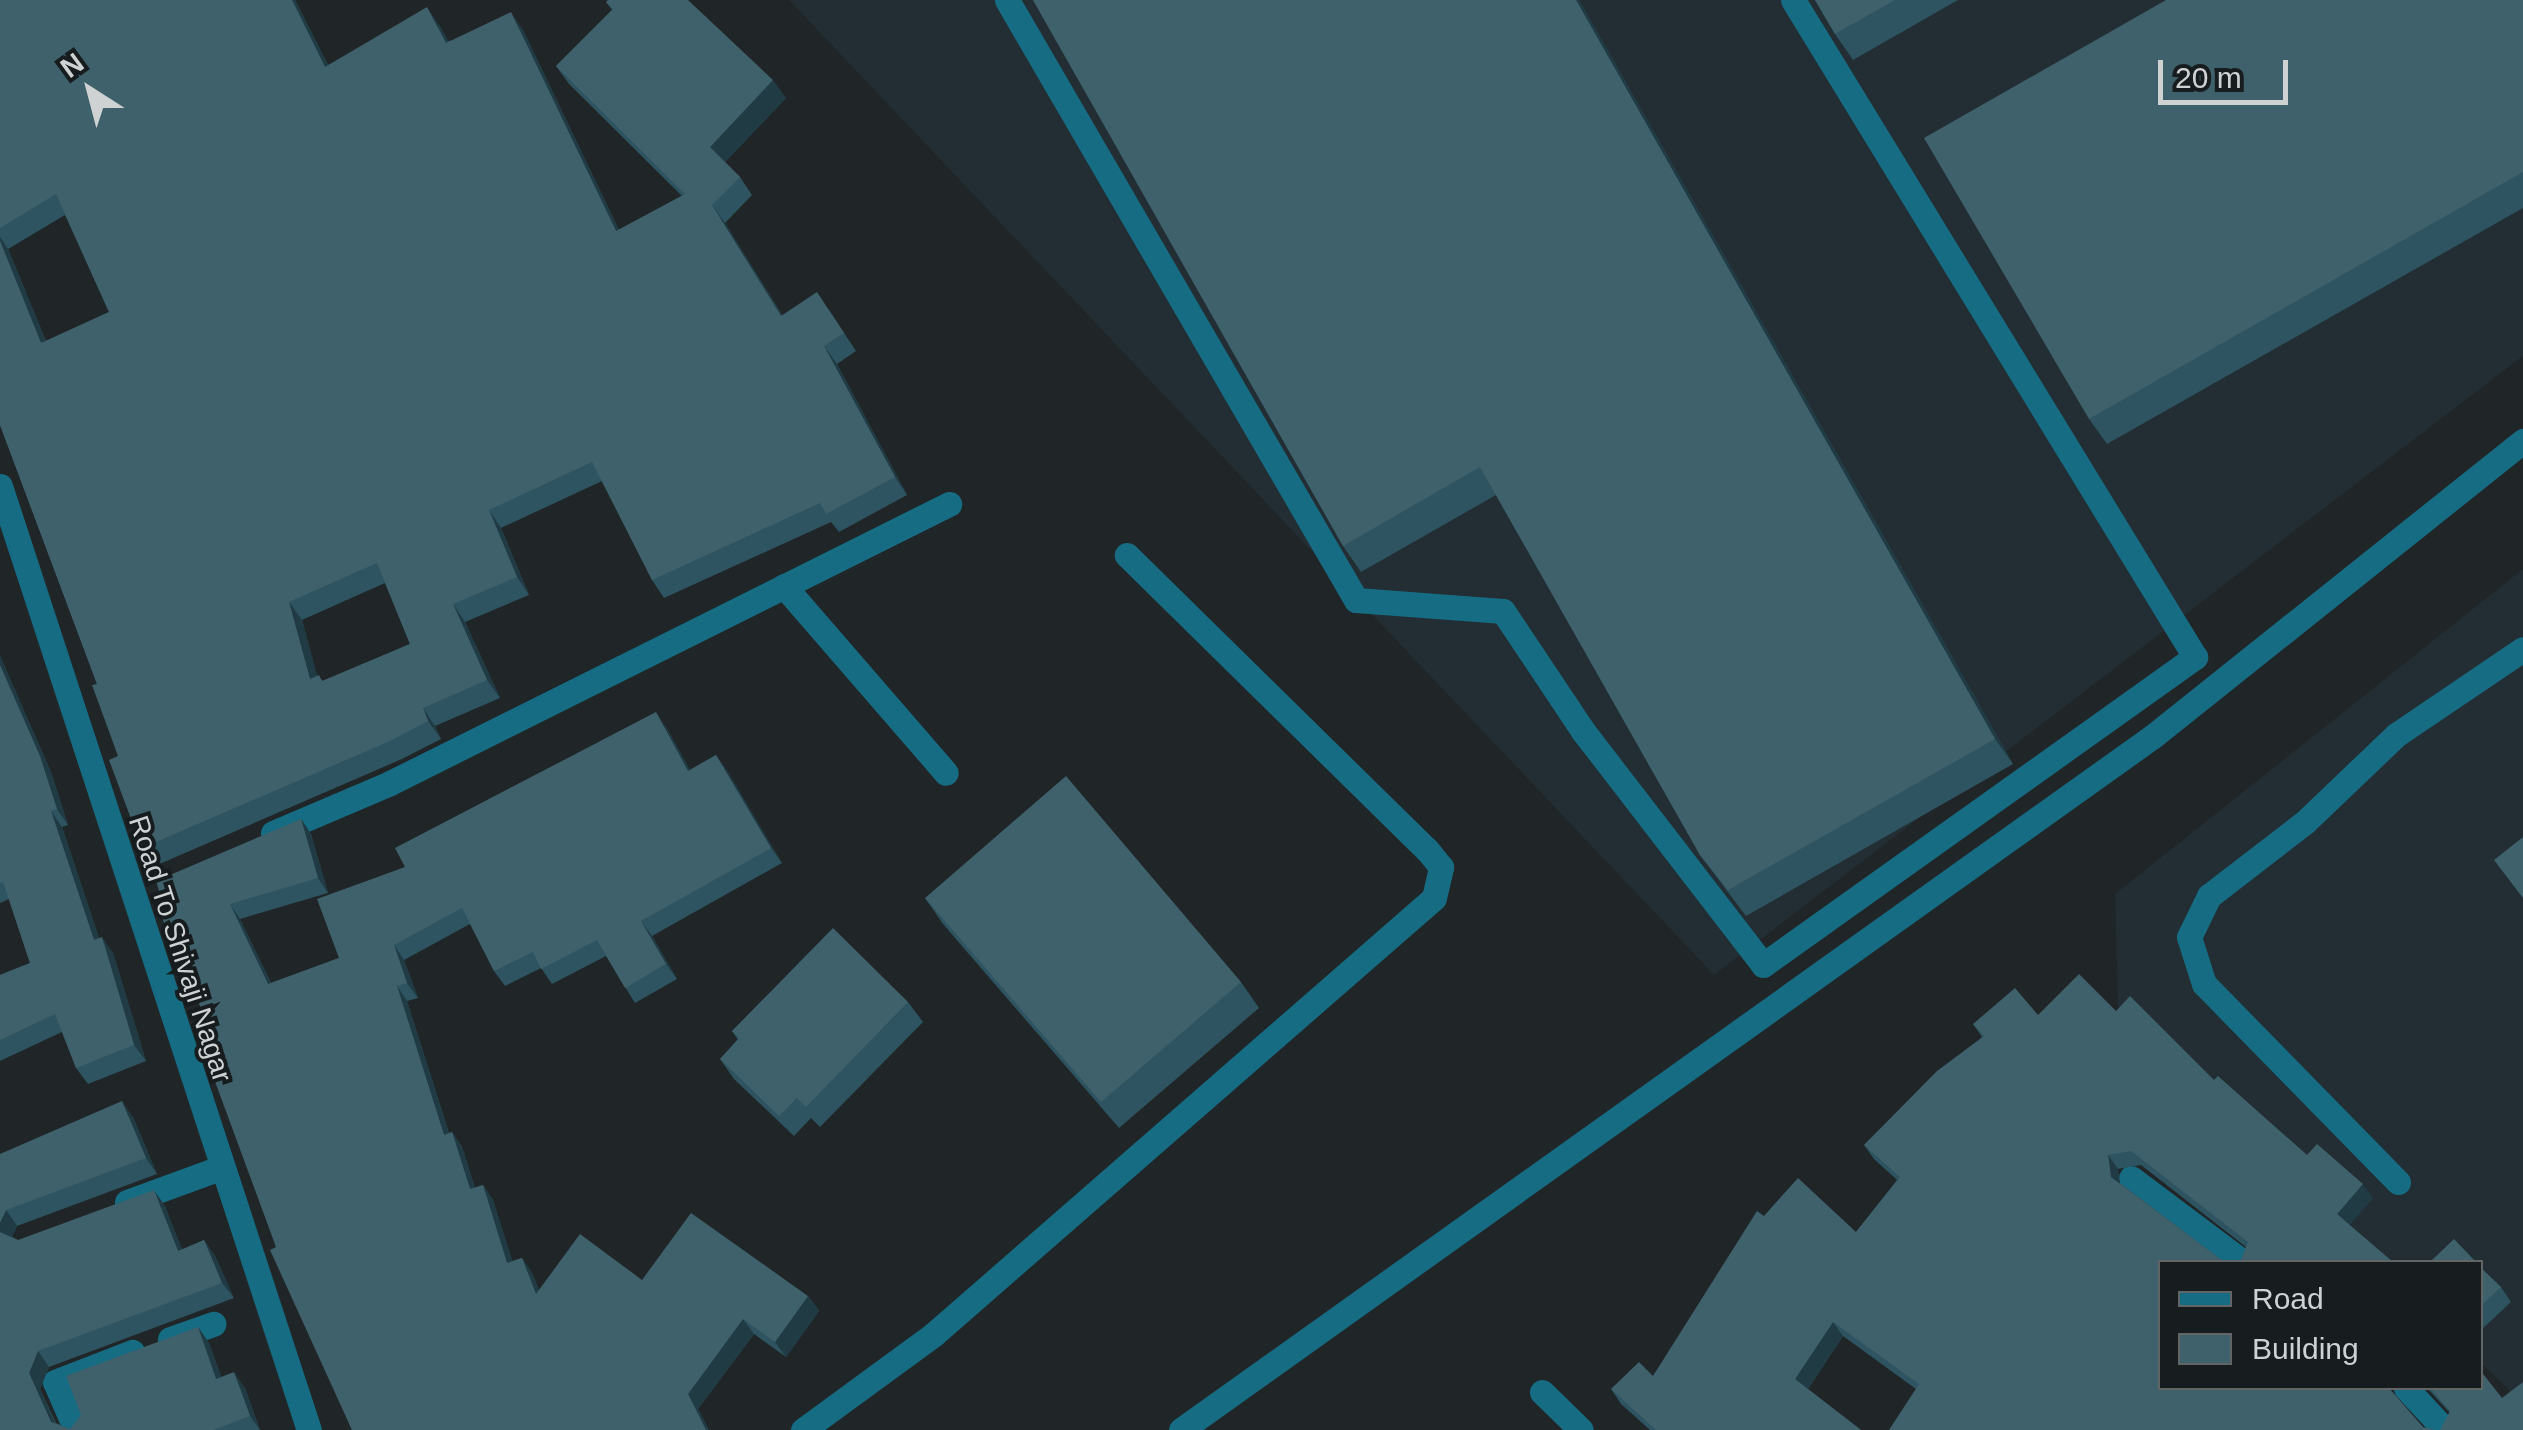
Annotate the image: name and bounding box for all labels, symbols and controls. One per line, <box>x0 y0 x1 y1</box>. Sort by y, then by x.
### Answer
north arrow <box>40 40 140 140</box>
scale bar <box>2163 40 2293 102</box>
text: N <box>55 47 89 84</box>
text: 20 m <box>2175 61 2242 94</box>
street label: Road To Shivaji Nagar <box>121 811 239 1087</box>
legend <box>2158 1260 2483 1390</box>
text: Road <box>2252 1282 2324 1315</box>
text: Building <box>2252 1332 2359 1365</box>

